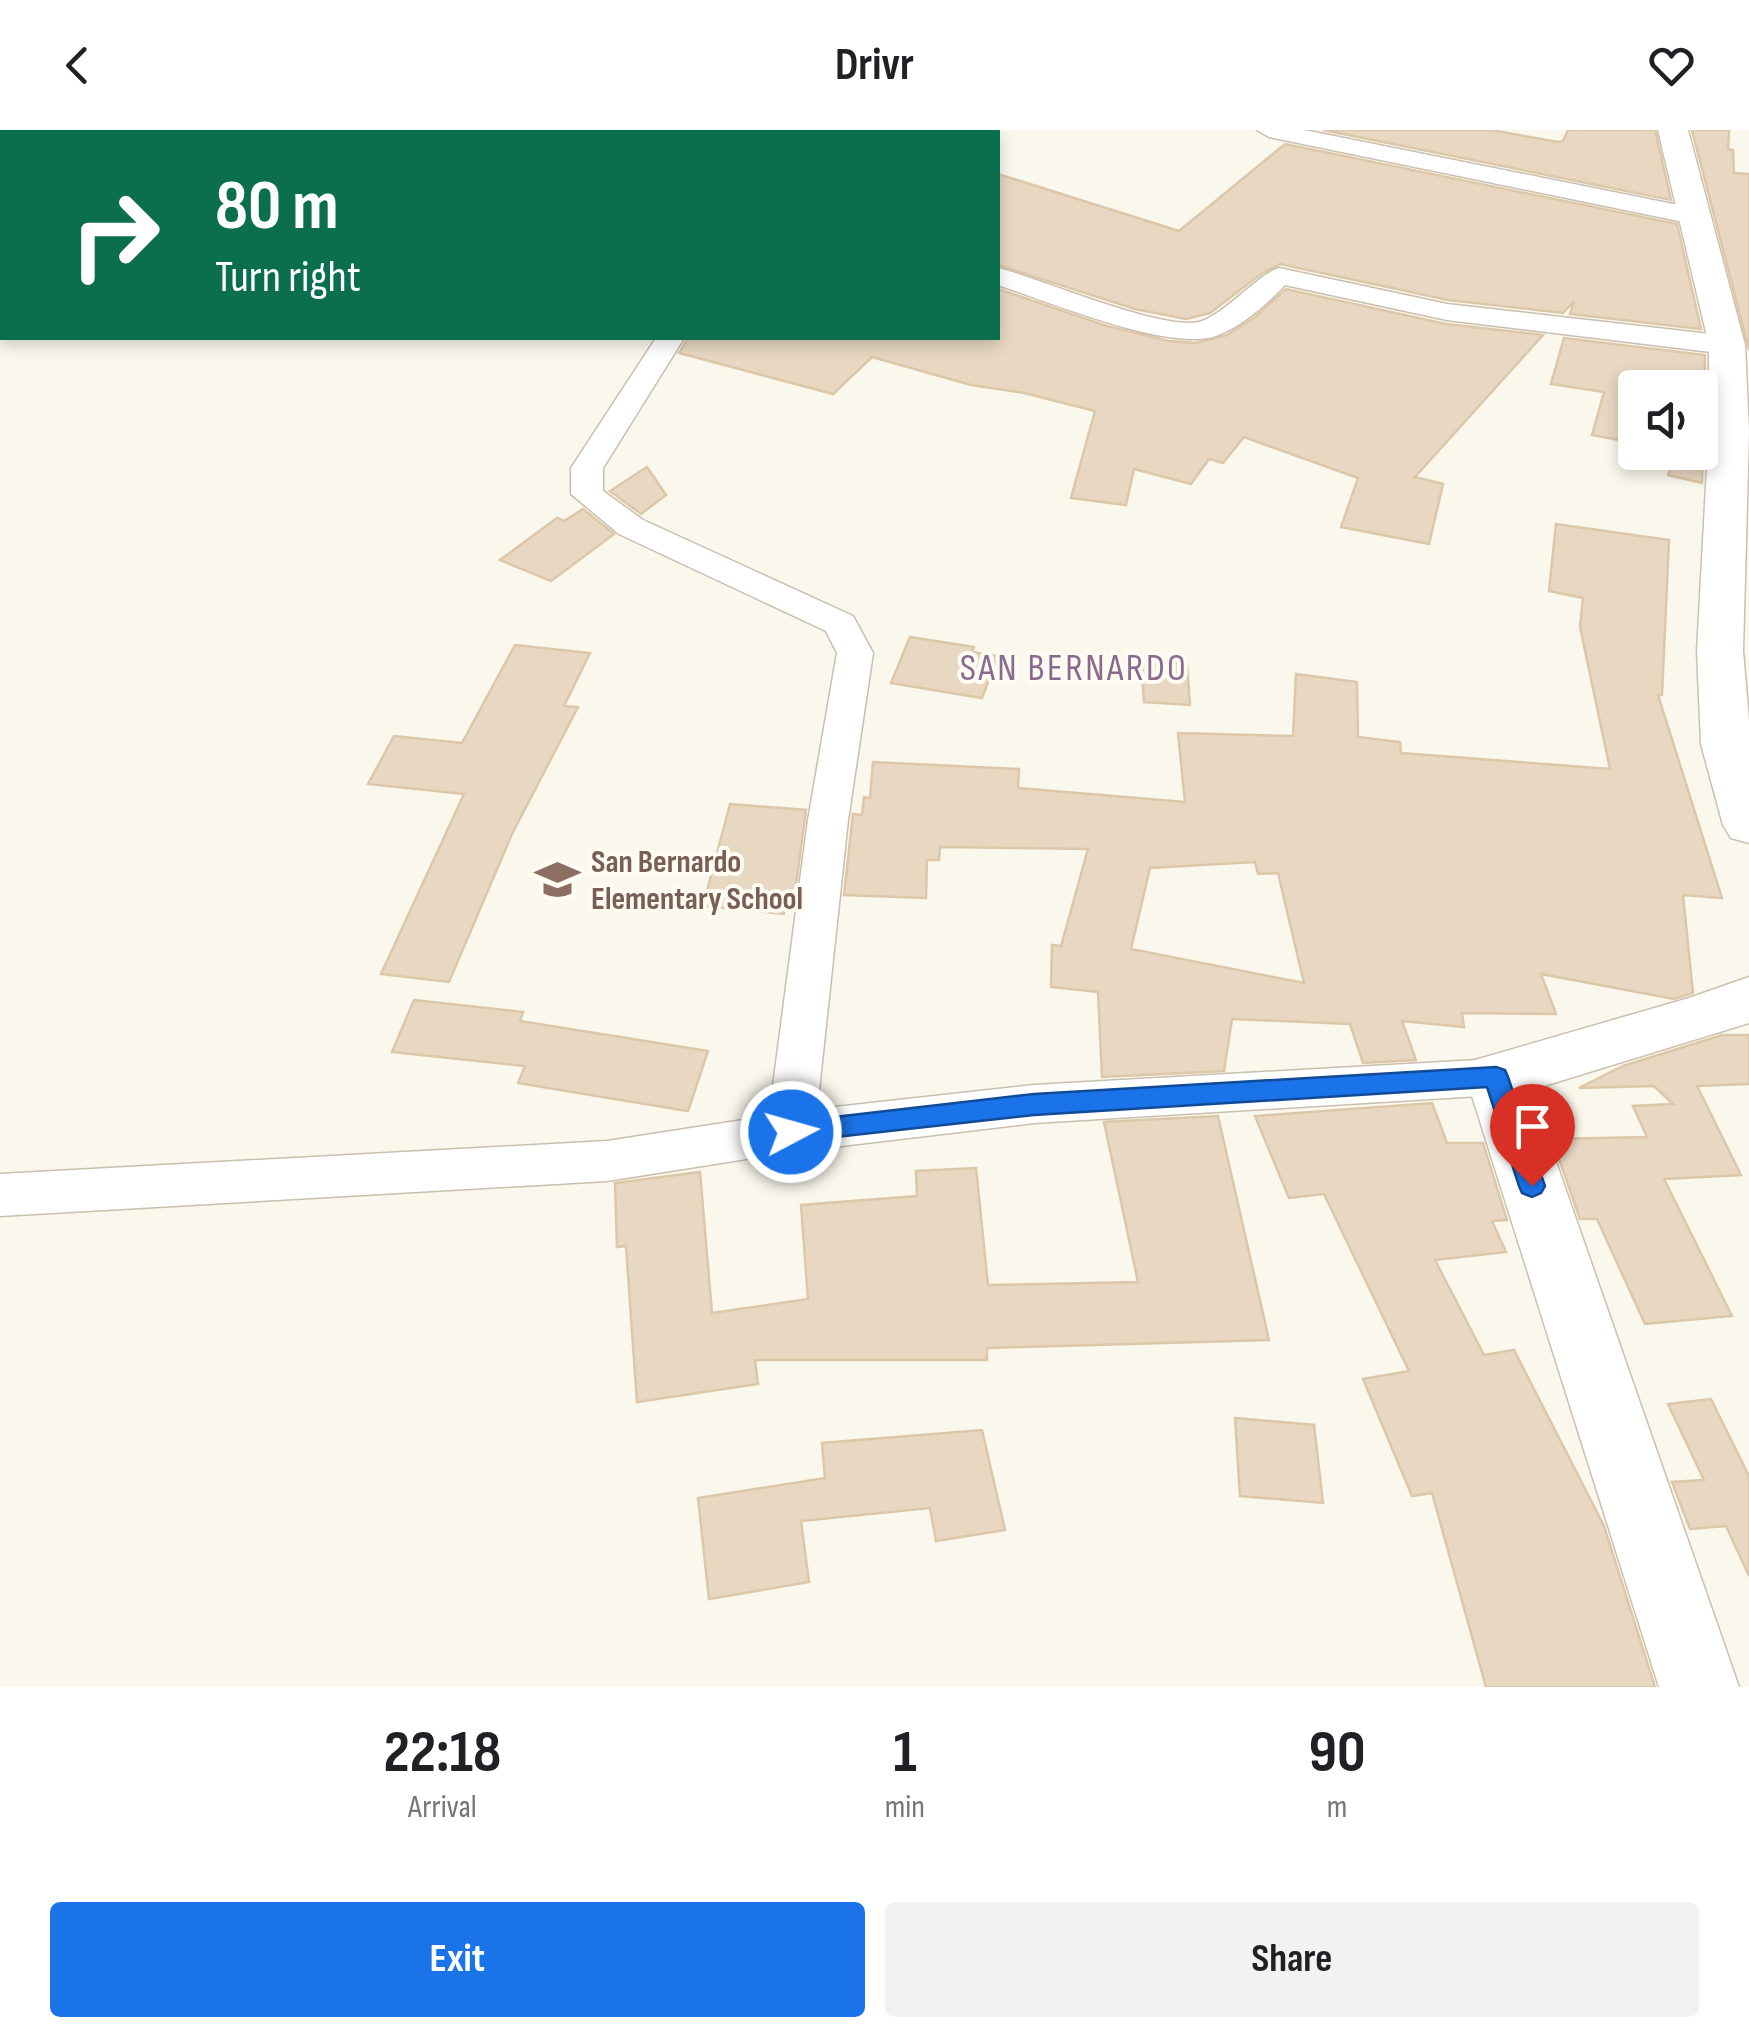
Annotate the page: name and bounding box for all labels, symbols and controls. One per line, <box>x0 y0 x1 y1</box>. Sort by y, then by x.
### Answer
icon: back <box>50 38 105 93</box>
text: Drivr <box>835 38 914 93</box>
icon: heart <box>1644 38 1699 93</box>
text: 80 m <box>215 165 339 249</box>
icon: right <box>50 170 180 300</box>
text: Turn right <box>215 250 361 305</box>
map controls <box>1618 370 1718 470</box>
button: sound <box>1618 370 1718 470</box>
district label: SAN BERNARDO <box>960 646 1188 691</box>
place label: San Bernardo Elementary School <box>591 843 803 919</box>
school or university icon: San Bernardo Elementary School <box>534 855 582 903</box>
position arrow <box>739 1080 843 1184</box>
pin <box>1490 1084 1575 1187</box>
icon: arrive <box>1505 1099 1560 1154</box>
text: 22:18 <box>383 1717 501 1789</box>
text: 1 <box>893 1717 917 1789</box>
text: 90 <box>1308 1717 1365 1789</box>
text: Arrival <box>408 1788 477 1827</box>
text: min <box>885 1788 925 1827</box>
text: m <box>1327 1788 1347 1827</box>
button: Exit <box>50 1902 865 2017</box>
button: Share <box>885 1902 1699 2017</box>

